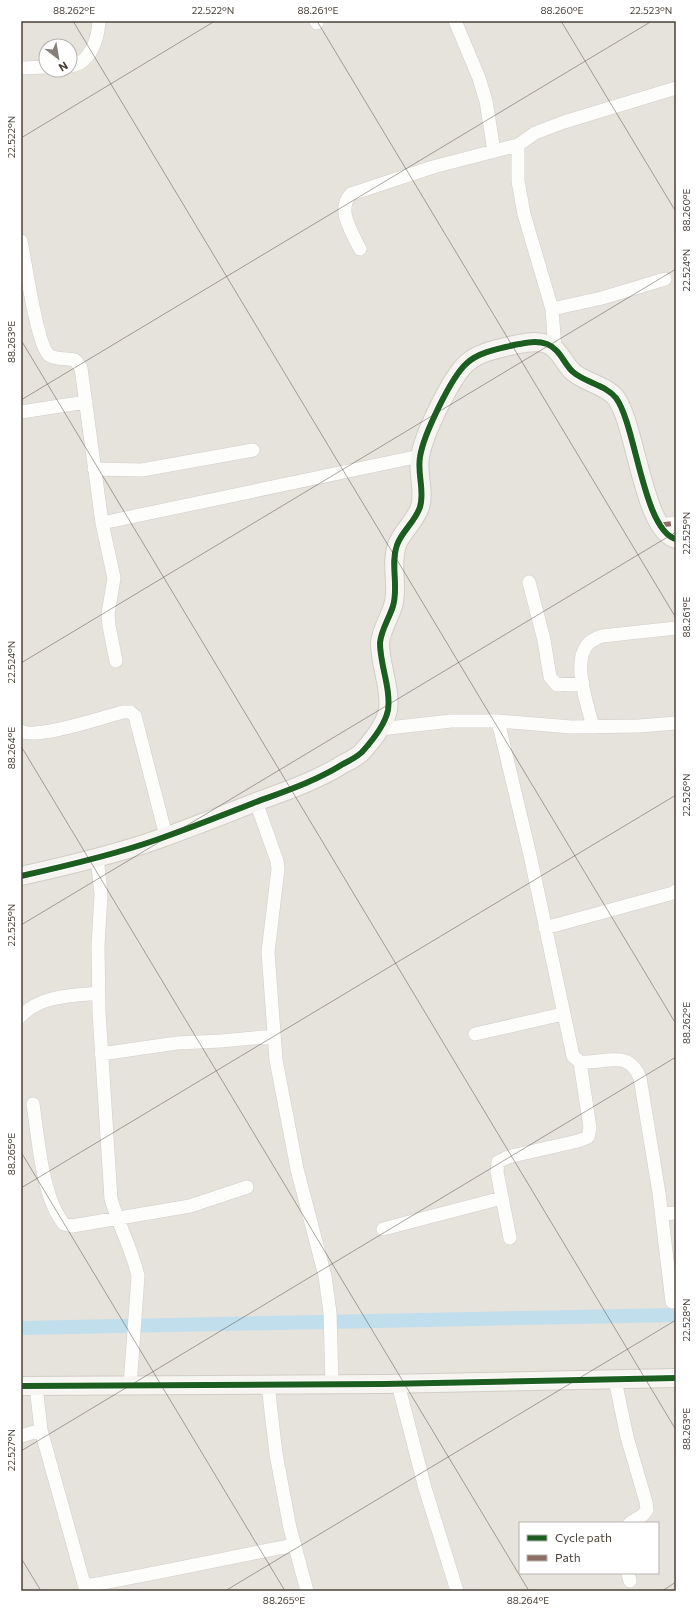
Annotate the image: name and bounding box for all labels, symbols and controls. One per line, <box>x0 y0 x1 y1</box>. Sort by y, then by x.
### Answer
text: 88.262°E <box>53 4 95 16</box>
text: 22.522°N <box>192 4 234 16</box>
text: 88.261°E <box>298 4 339 16</box>
text: 88.260°E <box>540 4 584 16</box>
text: 22.523°N <box>630 4 672 16</box>
north arrow <box>38 38 78 78</box>
text: N <box>57 59 70 75</box>
text: 22.522°N <box>5 116 17 158</box>
text: 88.260°E <box>680 188 692 232</box>
text: 22.524°N <box>680 249 692 291</box>
text: 88.263°E <box>5 321 17 363</box>
text: 22.525°N <box>680 512 692 554</box>
text: 88.261°E <box>680 596 692 637</box>
text: 22.524°N <box>5 641 17 683</box>
text: 88.264°E <box>5 727 17 769</box>
text: 22.526°N <box>680 773 692 817</box>
text: 22.525°N <box>5 904 17 946</box>
text: 88.262°E <box>680 1002 692 1044</box>
text: 88.265°E <box>5 1133 17 1175</box>
text: 22.528°N <box>680 1298 692 1342</box>
text: 88.263°E <box>680 1408 692 1450</box>
text: 22.527°N <box>5 1429 17 1471</box>
legend <box>519 1522 659 1574</box>
text: Cycle path <box>555 1530 612 1544</box>
text: Path <box>555 1550 581 1564</box>
text: 88.265°E <box>263 1594 305 1606</box>
text: 88.264°E <box>507 1594 549 1606</box>

